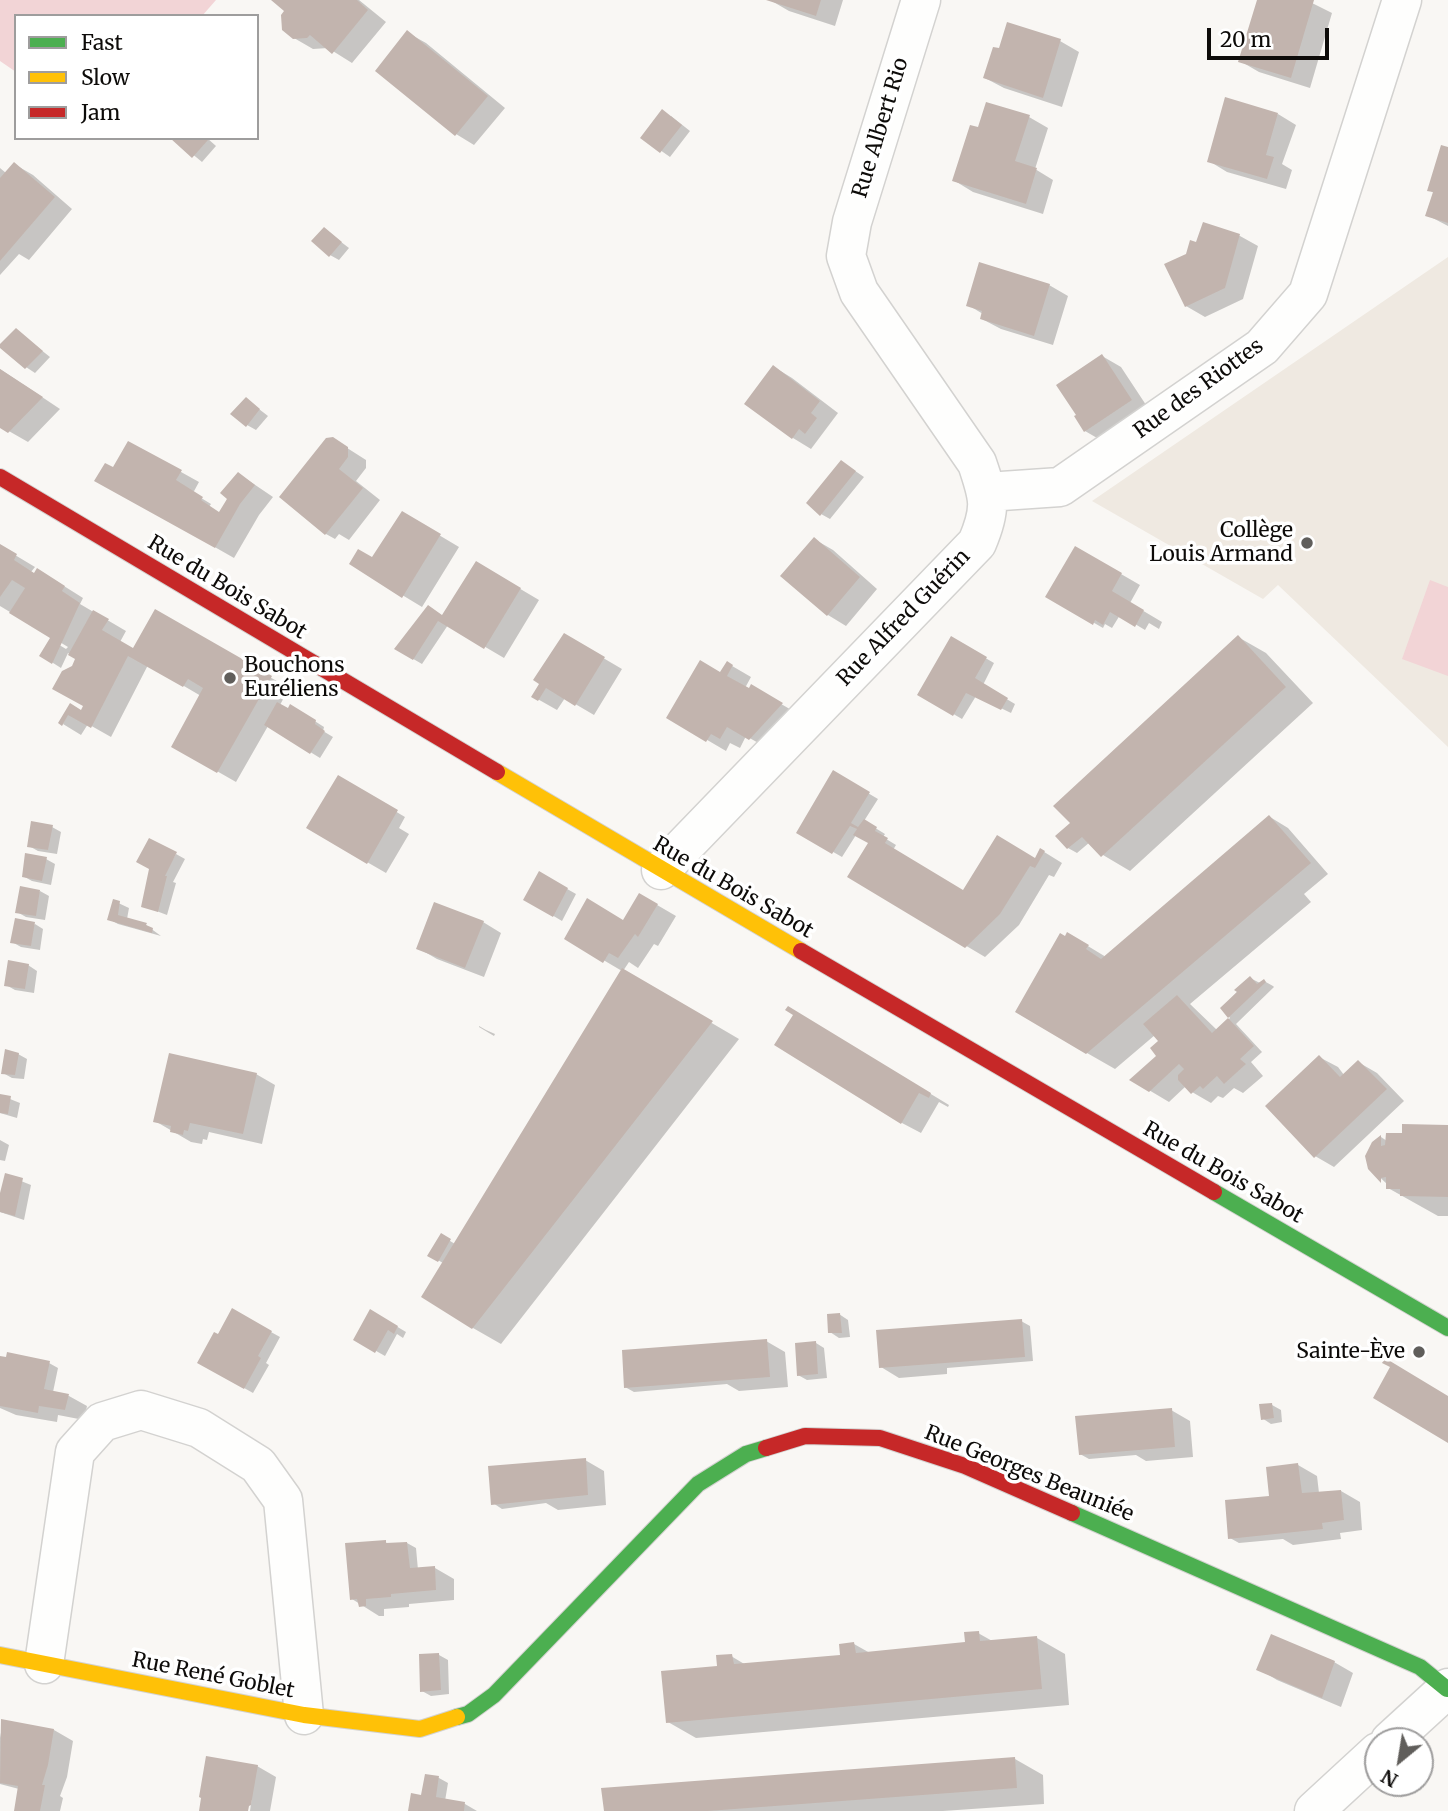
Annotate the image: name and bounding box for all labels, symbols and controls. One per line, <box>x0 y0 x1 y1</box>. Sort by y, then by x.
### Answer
legend <box>14 14 259 140</box>
scale bar <box>1210 14 1332 58</box>
text: 20 m <box>1220 26 1271 53</box>
text: Fast <box>81 29 123 56</box>
street label: Rue Albert Rio <box>848 55 914 201</box>
text: Slow <box>81 64 130 91</box>
text: Jam <box>81 99 120 126</box>
street label: Rue des Riottes <box>1129 334 1269 444</box>
place label: Collège Louis Armand <box>1149 518 1293 568</box>
street label: Rue du Bois Sabot <box>143 531 311 645</box>
marker: Collège Louis Armand <box>1299 535 1315 551</box>
street label: Rue Alfred Guérin <box>832 544 976 692</box>
place label: Bouchons Euréliens <box>244 653 345 703</box>
marker: Bouchons Euréliens <box>222 670 238 686</box>
street label: Rue du Bois Sabot <box>649 832 817 944</box>
street label: Rue du Bois Sabot <box>1139 1117 1307 1229</box>
place label: Sainte-Ève <box>1296 1339 1405 1365</box>
marker: Sainte-Ève <box>1411 1344 1427 1360</box>
street label: Rue Georges Beauniée <box>921 1421 1137 1527</box>
street label: Rue René Goblet <box>130 1648 296 1704</box>
north arrow <box>1364 1727 1434 1797</box>
text: N <box>1377 1764 1402 1793</box>

